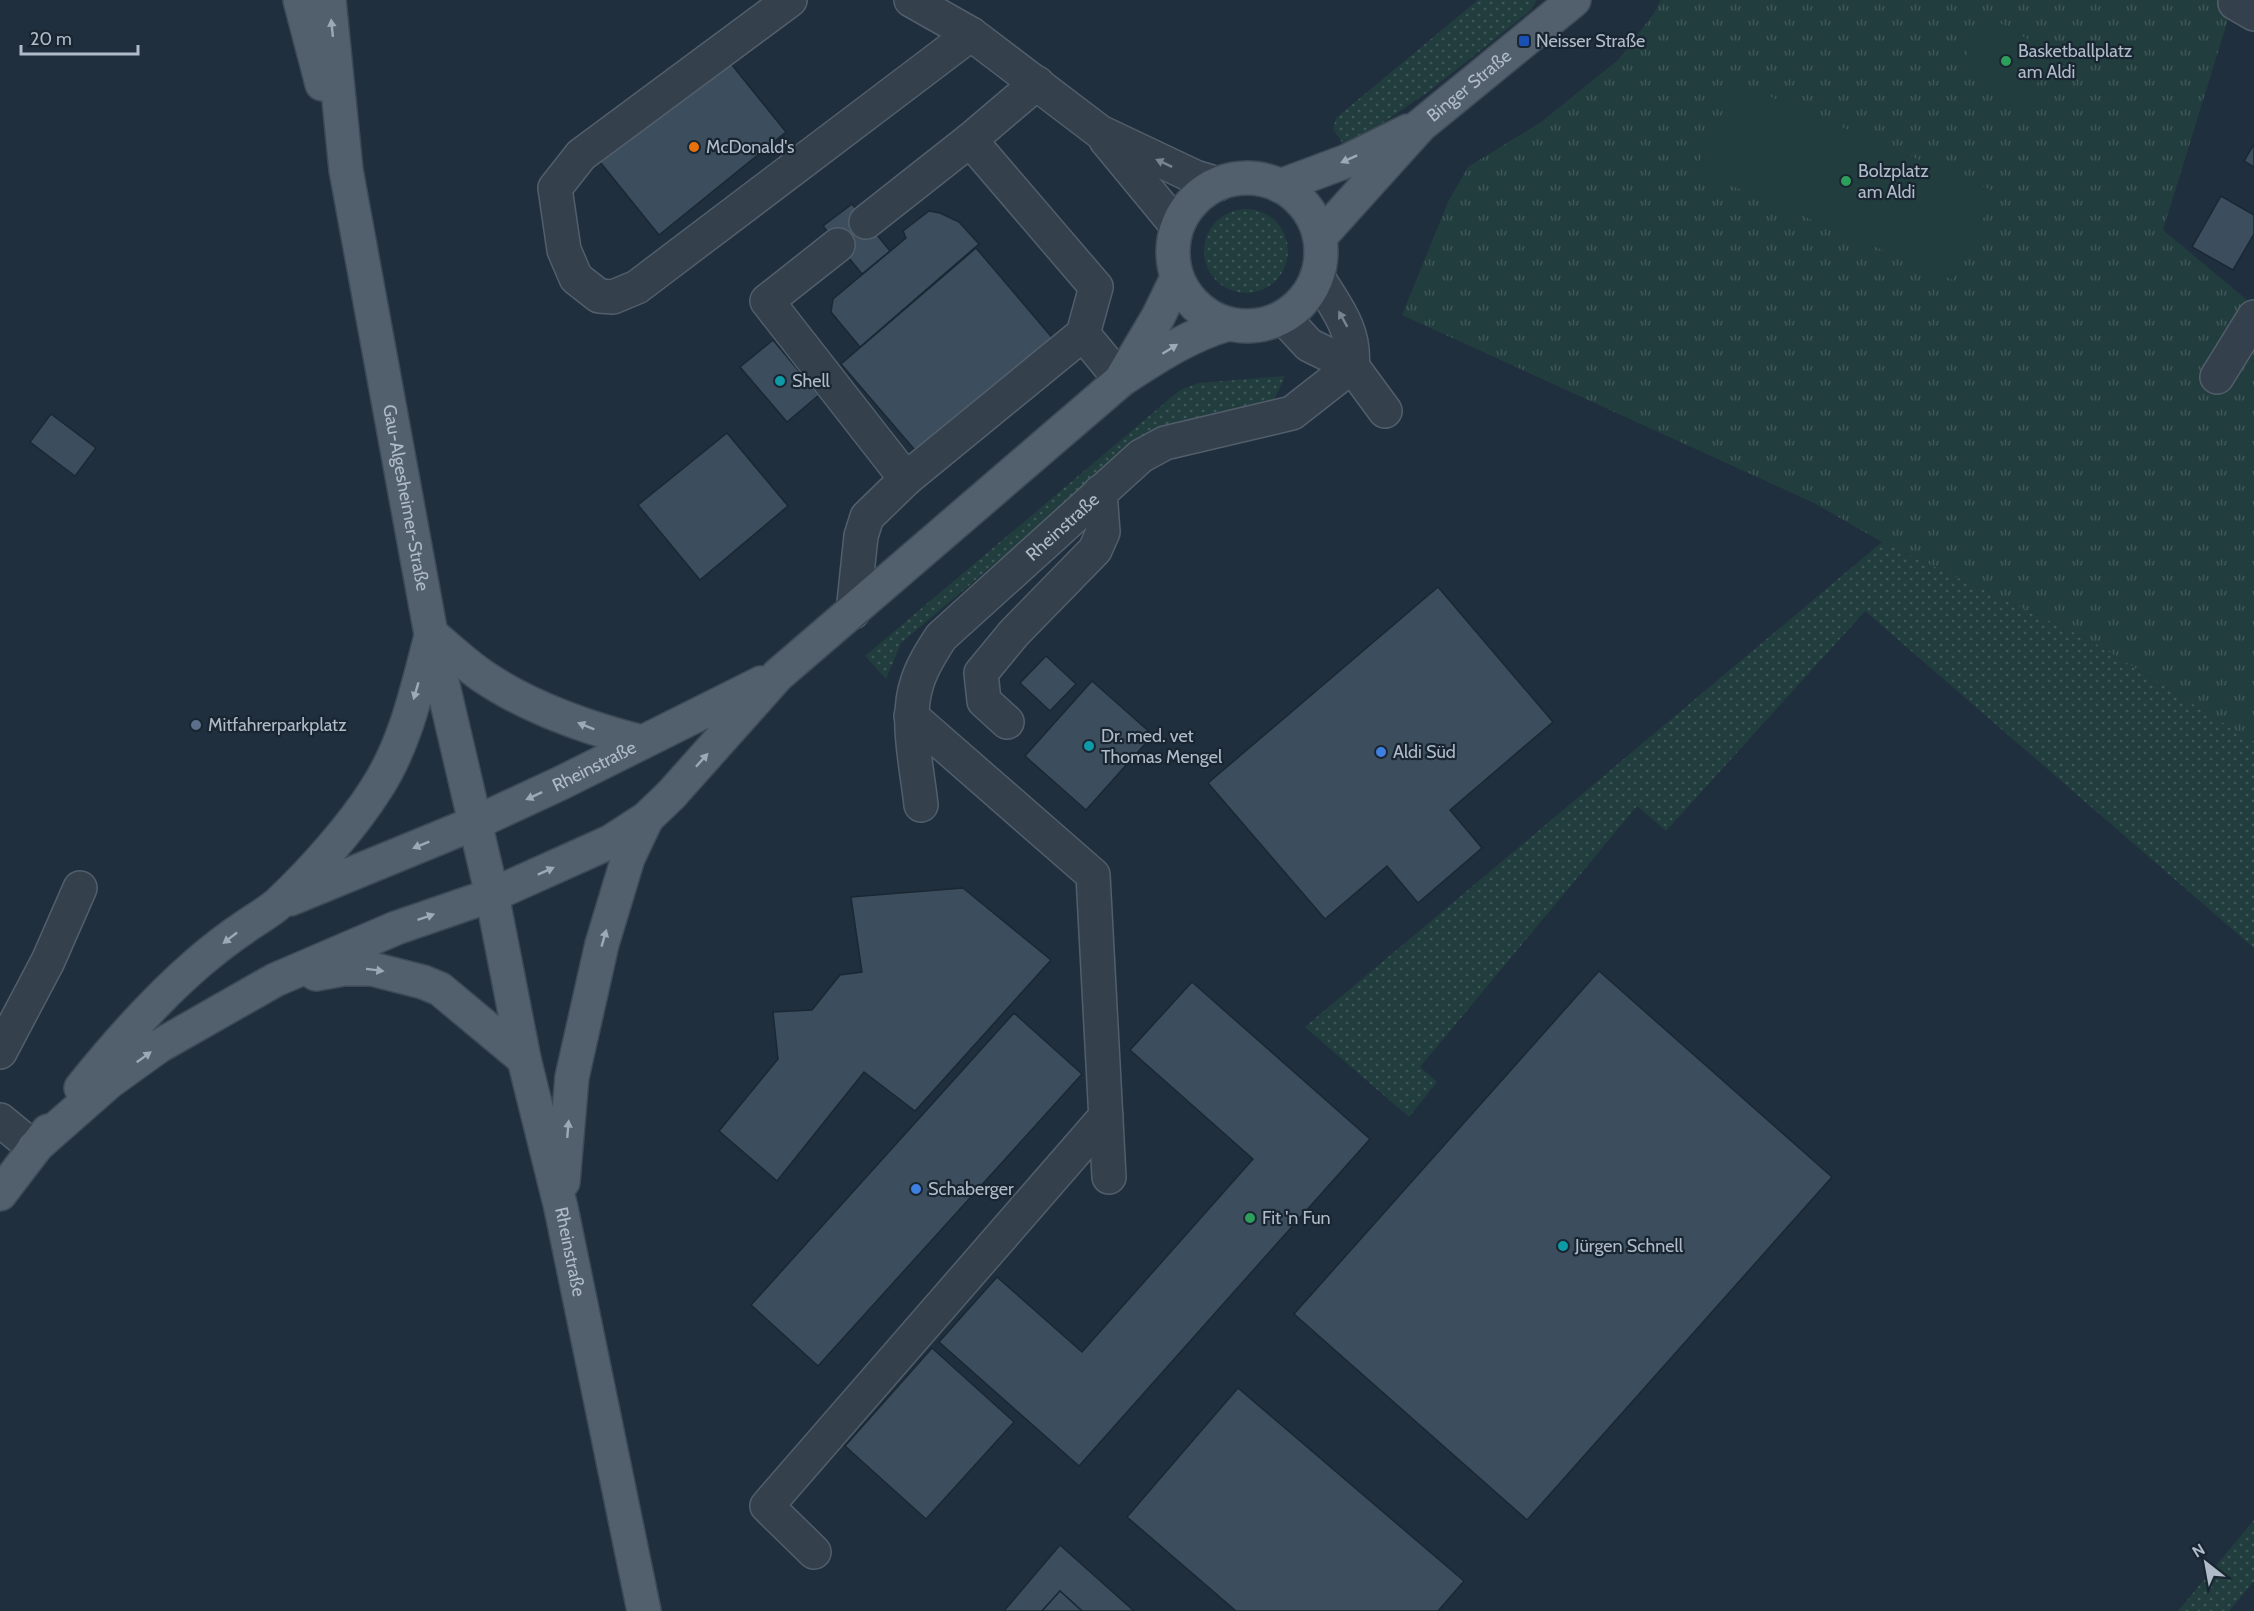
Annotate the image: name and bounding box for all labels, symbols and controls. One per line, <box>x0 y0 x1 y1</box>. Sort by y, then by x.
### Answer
scale bar <box>21 18 138 56</box>
one-way arrow <box>327 19 337 38</box>
text: 20 m <box>30 28 72 50</box>
place label: Neisser Straße <box>1536 30 1645 52</box>
marker: Neisser Straße <box>1517 34 1531 48</box>
place label: Basketballplatz am Aldi <box>2018 40 2133 83</box>
street label: Binger Straße <box>1422 45 1516 127</box>
marker: Basketballplatz am Aldi <box>1999 54 2013 68</box>
place label: McDonald's <box>706 136 794 158</box>
marker: McDonald's <box>687 140 701 154</box>
one-way arrow <box>1340 155 1358 164</box>
one-way arrow <box>1155 158 1172 167</box>
place label: Bolzplatz am Aldi <box>1858 160 1929 203</box>
marker: Bolzplatz am Aldi <box>1839 174 1853 188</box>
one-way arrow <box>1337 311 1348 327</box>
one-way arrow <box>1162 344 1178 355</box>
place label: Shell <box>792 370 831 392</box>
marker: Shell <box>773 374 787 388</box>
street label: Gau-Algesheimer-Straße <box>378 403 434 593</box>
street label: Rheinstraße <box>1021 488 1104 566</box>
one-way arrow <box>411 682 420 700</box>
place label: Mitfahrerparkplatz <box>208 714 347 736</box>
marker: Mitfahrerparkplatz <box>189 718 203 732</box>
one-way arrow <box>577 721 595 730</box>
place label: Dr. med. vet Thomas Mengel <box>1101 725 1223 768</box>
street label: Rheinstraße <box>549 736 640 796</box>
marker: Dr. med. vet Thomas Mengel <box>1082 739 1096 753</box>
place label: Aldi Süd <box>1393 741 1456 763</box>
marker: Aldi Süd <box>1374 745 1388 759</box>
one-way arrow <box>695 752 709 767</box>
one-way arrow <box>525 791 542 800</box>
one-way arrow <box>411 840 429 850</box>
one-way arrow <box>537 866 555 876</box>
one-way arrow <box>417 912 435 922</box>
one-way arrow <box>600 928 609 946</box>
one-way arrow <box>222 931 238 944</box>
one-way arrow <box>365 965 384 975</box>
one-way arrow <box>135 1051 151 1063</box>
one-way arrow <box>563 1119 572 1138</box>
place label: Schaberger <box>928 1178 1014 1200</box>
marker: Schaberger <box>909 1182 923 1196</box>
street label: Rheinstraße <box>550 1205 590 1299</box>
place label: Fit 'n Fun <box>1262 1207 1331 1229</box>
marker: Fit 'n Fun <box>1243 1211 1257 1225</box>
place label: Jürgen Schnell <box>1574 1235 1684 1257</box>
marker: Jürgen Schnell <box>1556 1239 1570 1253</box>
north arrow <box>2176 1533 2236 1593</box>
text: N <box>2189 1540 2208 1562</box>

